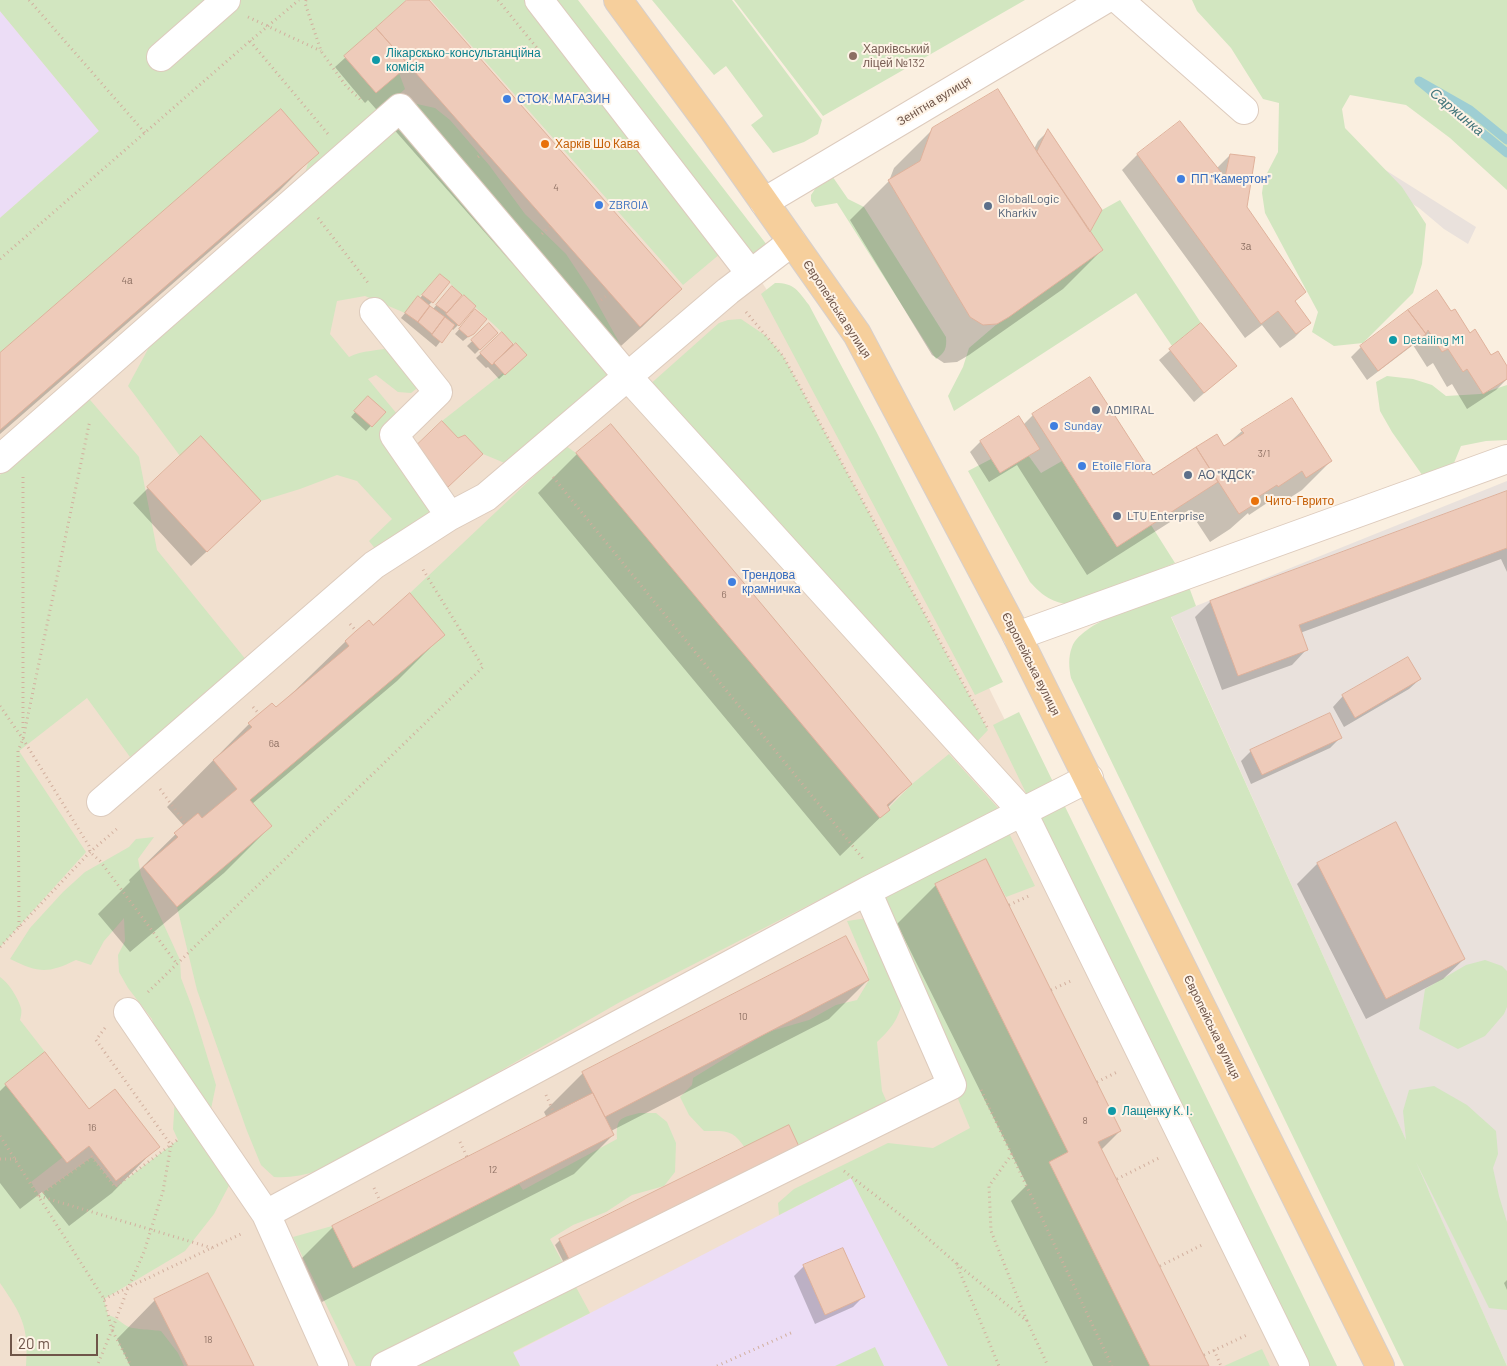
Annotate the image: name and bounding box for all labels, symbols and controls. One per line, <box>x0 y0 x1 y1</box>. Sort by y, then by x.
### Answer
place label: Харківський ліцей №132 <box>863 42 929 70</box>
place label: Лікарскько-консультанційна комісія <box>386 46 541 74</box>
marker: Харківський ліцей №132 <box>847 50 859 62</box>
marker: Лікарскько-консультанційна комісія <box>370 54 382 66</box>
street label: Зенітна вулиця <box>895 73 973 129</box>
water label: Саржинка <box>1427 85 1487 139</box>
place label: СТОК, МАГАЗИН <box>517 92 610 106</box>
marker: СТОК, МАГАЗИН <box>501 93 513 105</box>
place label: Харків Шо Кава <box>555 137 640 151</box>
marker: Харків Шо Кава <box>539 138 551 150</box>
place label: ПП "Камертон" <box>1191 172 1271 186</box>
marker: ПП "Камертон" <box>1175 173 1187 185</box>
house number: 4 <box>553 182 559 194</box>
place label: GlobalLogic Kharkiv <box>998 192 1059 220</box>
place label: ZBROIA <box>609 198 648 212</box>
marker: ZBROIA <box>593 199 605 211</box>
marker: GlobalLogic Kharkiv <box>982 200 994 212</box>
house number: 3а <box>1241 241 1251 253</box>
street label: Європейська вулиця <box>800 257 874 361</box>
house number: 4а <box>121 275 133 287</box>
place label: Detailing M1 <box>1403 333 1464 347</box>
marker: Detailing M1 <box>1387 334 1399 346</box>
place label: ADMIRAL <box>1106 403 1154 417</box>
marker: ADMIRAL <box>1090 404 1102 416</box>
place label: Sunday <box>1064 419 1102 433</box>
marker: Sunday <box>1048 420 1060 432</box>
house number: 3/1 <box>1258 448 1270 460</box>
place label: Etoile Flora <box>1092 459 1151 473</box>
marker: Etoile Flora <box>1076 460 1088 472</box>
place label: АО "КДСК" <box>1198 468 1255 482</box>
marker: АО "КДСК" <box>1182 469 1194 481</box>
place label: Чито-Гврито <box>1265 494 1334 508</box>
marker: Чито-Гврито <box>1249 495 1261 507</box>
place label: LTU Enterprise <box>1127 509 1205 523</box>
marker: LTU Enterprise <box>1111 510 1123 522</box>
place label: Трендова крамничка <box>742 568 801 596</box>
marker: Трендова крамничка <box>726 576 738 588</box>
house number: 6 <box>721 589 727 601</box>
street label: Європейська вулиця <box>999 610 1063 718</box>
house number: 6а <box>269 738 279 750</box>
street label: Європейська вулиця <box>1181 973 1243 1081</box>
house number: 10 <box>738 1011 748 1023</box>
place label: Лащенку К. І. <box>1122 1104 1193 1118</box>
marker: Лащенку К. І. <box>1106 1105 1118 1117</box>
house number: 8 <box>1082 1115 1088 1127</box>
house number: 16 <box>88 1122 96 1134</box>
house number: 12 <box>489 1164 497 1176</box>
scale bar <box>12 1324 100 1356</box>
text: 20 m <box>18 1334 50 1352</box>
house number: 18 <box>204 1334 212 1346</box>

